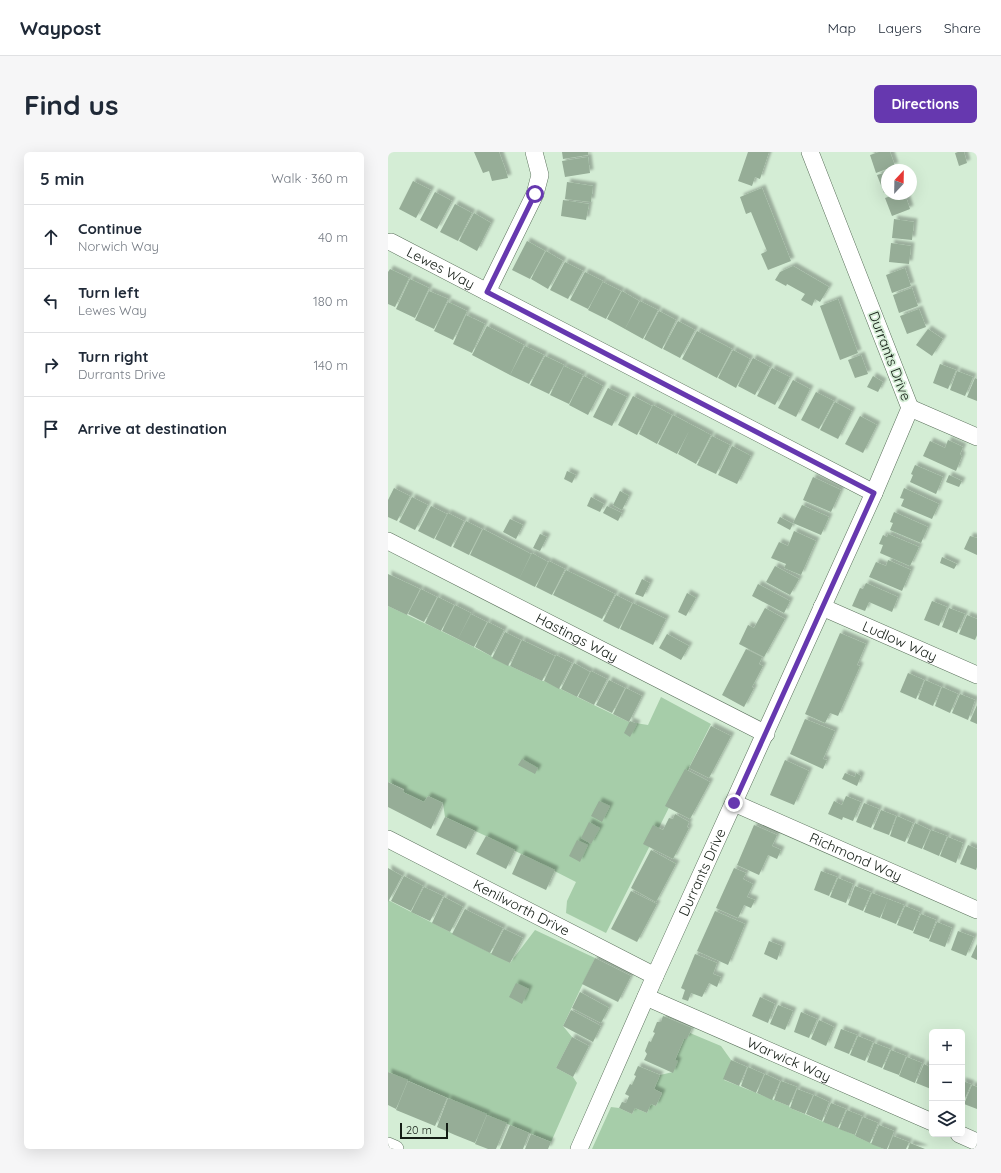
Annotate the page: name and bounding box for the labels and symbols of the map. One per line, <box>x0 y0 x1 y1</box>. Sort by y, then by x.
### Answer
north arrow <box>881 164 917 200</box>
route start <box>526 185 544 203</box>
street label: Lewes Way <box>404 243 478 293</box>
street label: Durrants Drive <box>865 309 915 403</box>
street label: Hastings Way <box>533 609 621 666</box>
street label: Ludlow Way <box>860 617 940 665</box>
route end <box>725 794 743 812</box>
street label: Durrants Drive <box>674 825 730 919</box>
street label: Richmond Way <box>807 828 905 885</box>
street label: Kenilworth Drive <box>470 875 573 940</box>
street label: Warwick Way <box>744 1033 834 1086</box>
scale bar <box>400 1121 448 1140</box>

